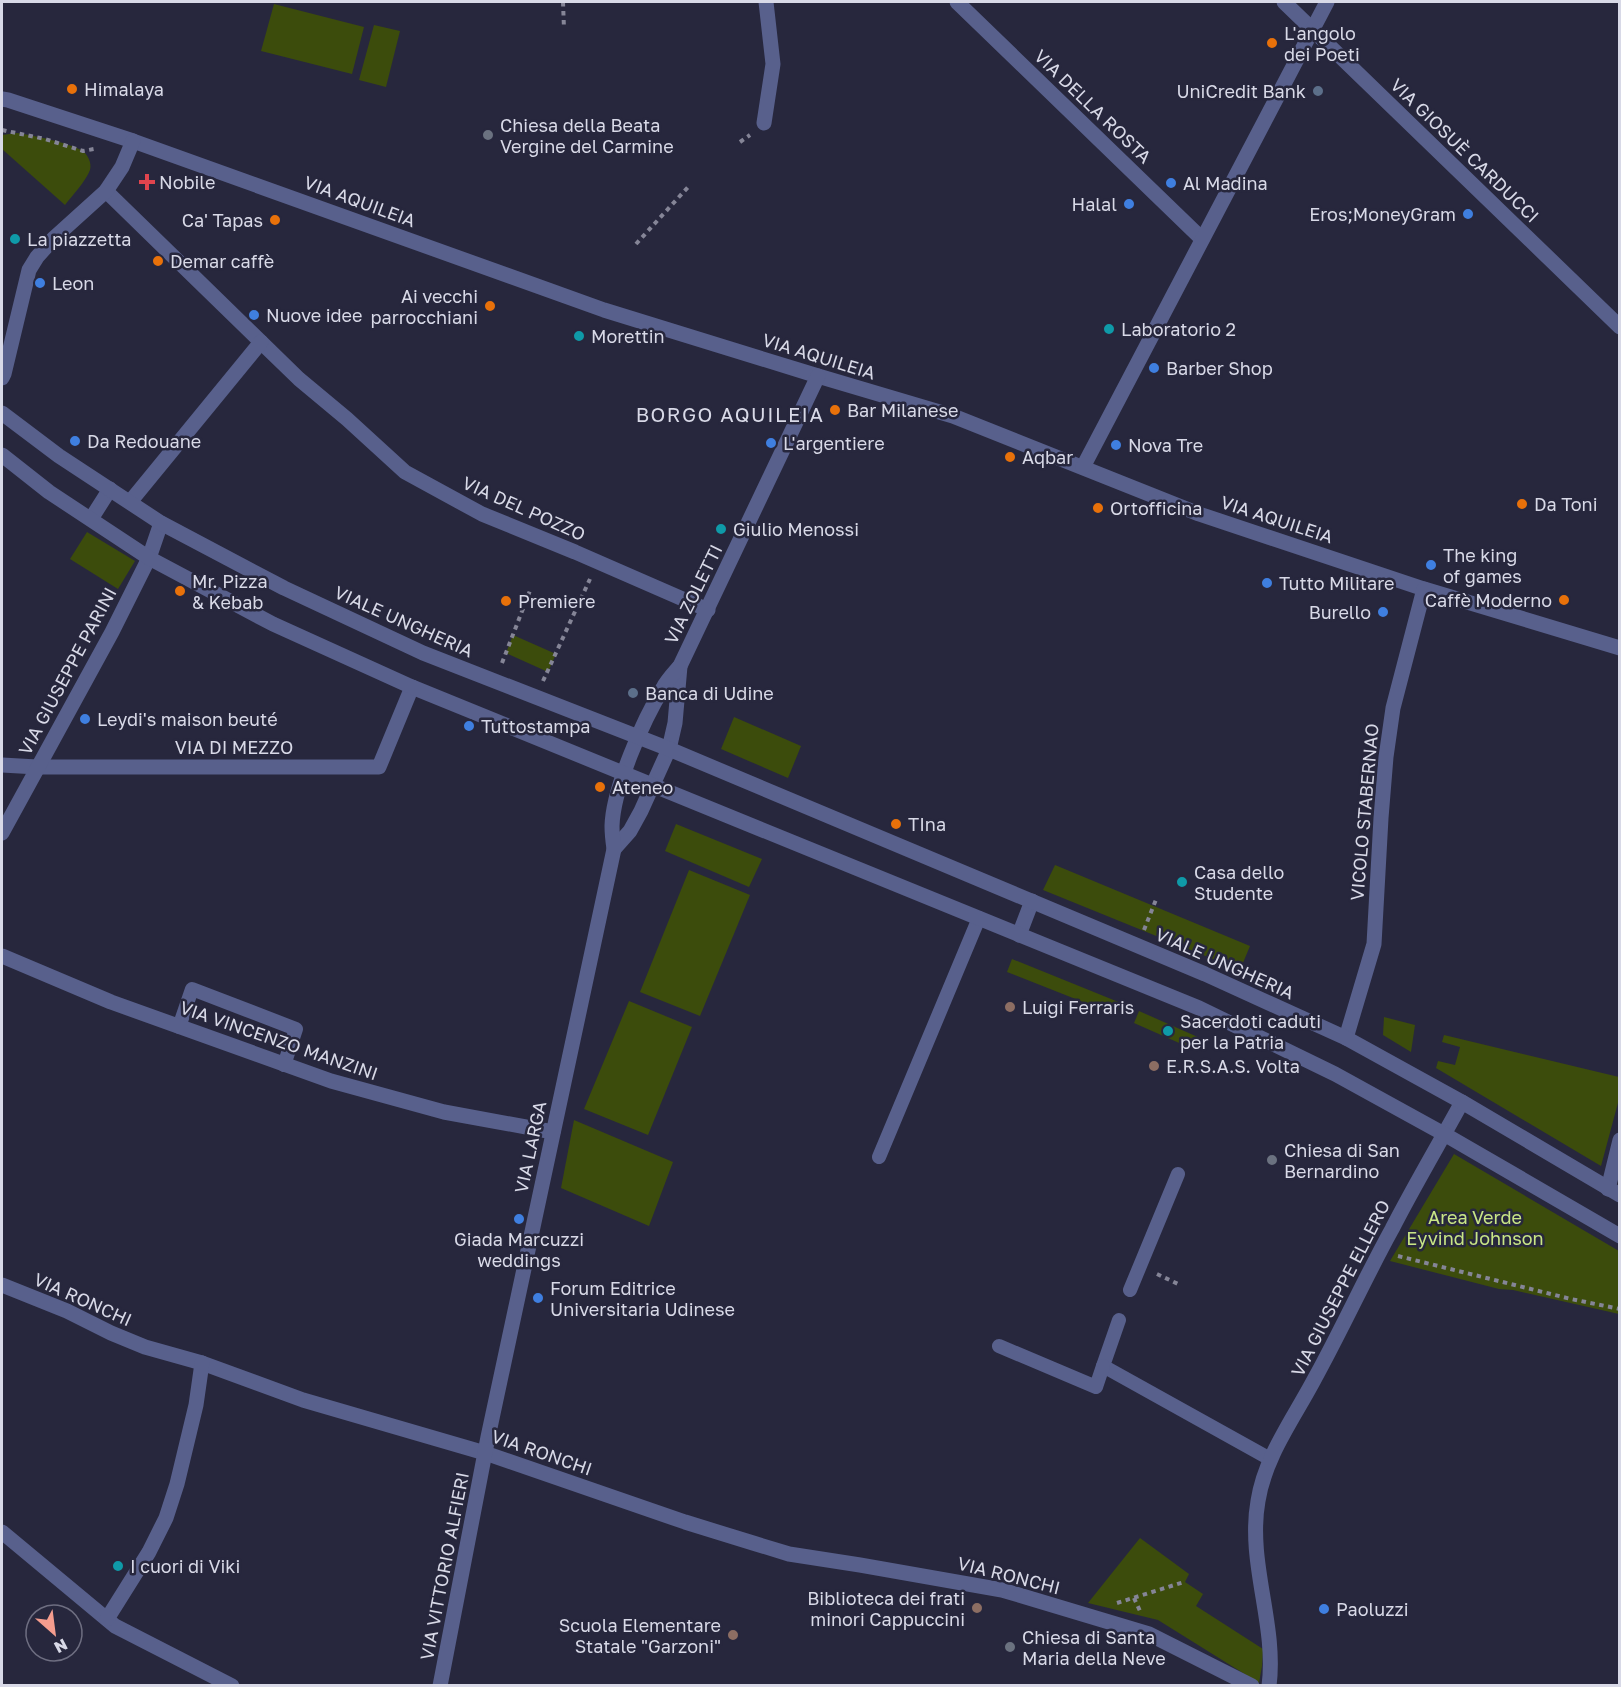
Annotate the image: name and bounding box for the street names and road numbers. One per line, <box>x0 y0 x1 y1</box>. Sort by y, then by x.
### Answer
street label: VIA DELLA ROSTA <box>1030 45 1156 167</box>
street label: VIA GIOSUÈ CARDUCCI <box>1386 73 1544 227</box>
street label: VIA AQUILEIA <box>301 171 419 231</box>
street label: VIA AQUILEIA <box>760 328 878 384</box>
street label: VIA DEL POZZO <box>459 471 589 545</box>
street label: VIA AQUILEIA <box>1218 490 1336 548</box>
street label: VIA ZOLETTI <box>659 540 727 648</box>
street label: VIALE UNGHERIA <box>331 581 477 661</box>
street label: VIA GIUSEPPE PARINI <box>13 583 121 759</box>
street label: VICOLO STABERNAO <box>1345 723 1383 901</box>
street label: VIA DI MEZZO <box>175 736 293 758</box>
street label: VIALE UNGHERIA <box>1152 923 1298 1003</box>
street label: VIA VINCENZO MANZINI <box>177 996 381 1084</box>
street label: VIA LARGA <box>509 1099 551 1195</box>
street label: VIA GIUSEPPE ELLERO <box>1286 1196 1394 1380</box>
street label: VIA RONCHI <box>31 1268 135 1330</box>
street label: VIA RONCHI <box>489 1424 595 1480</box>
street label: VIA VITTORIO ALFIERI <box>415 1470 473 1662</box>
street label: VIA RONCHI <box>955 1552 1063 1598</box>

